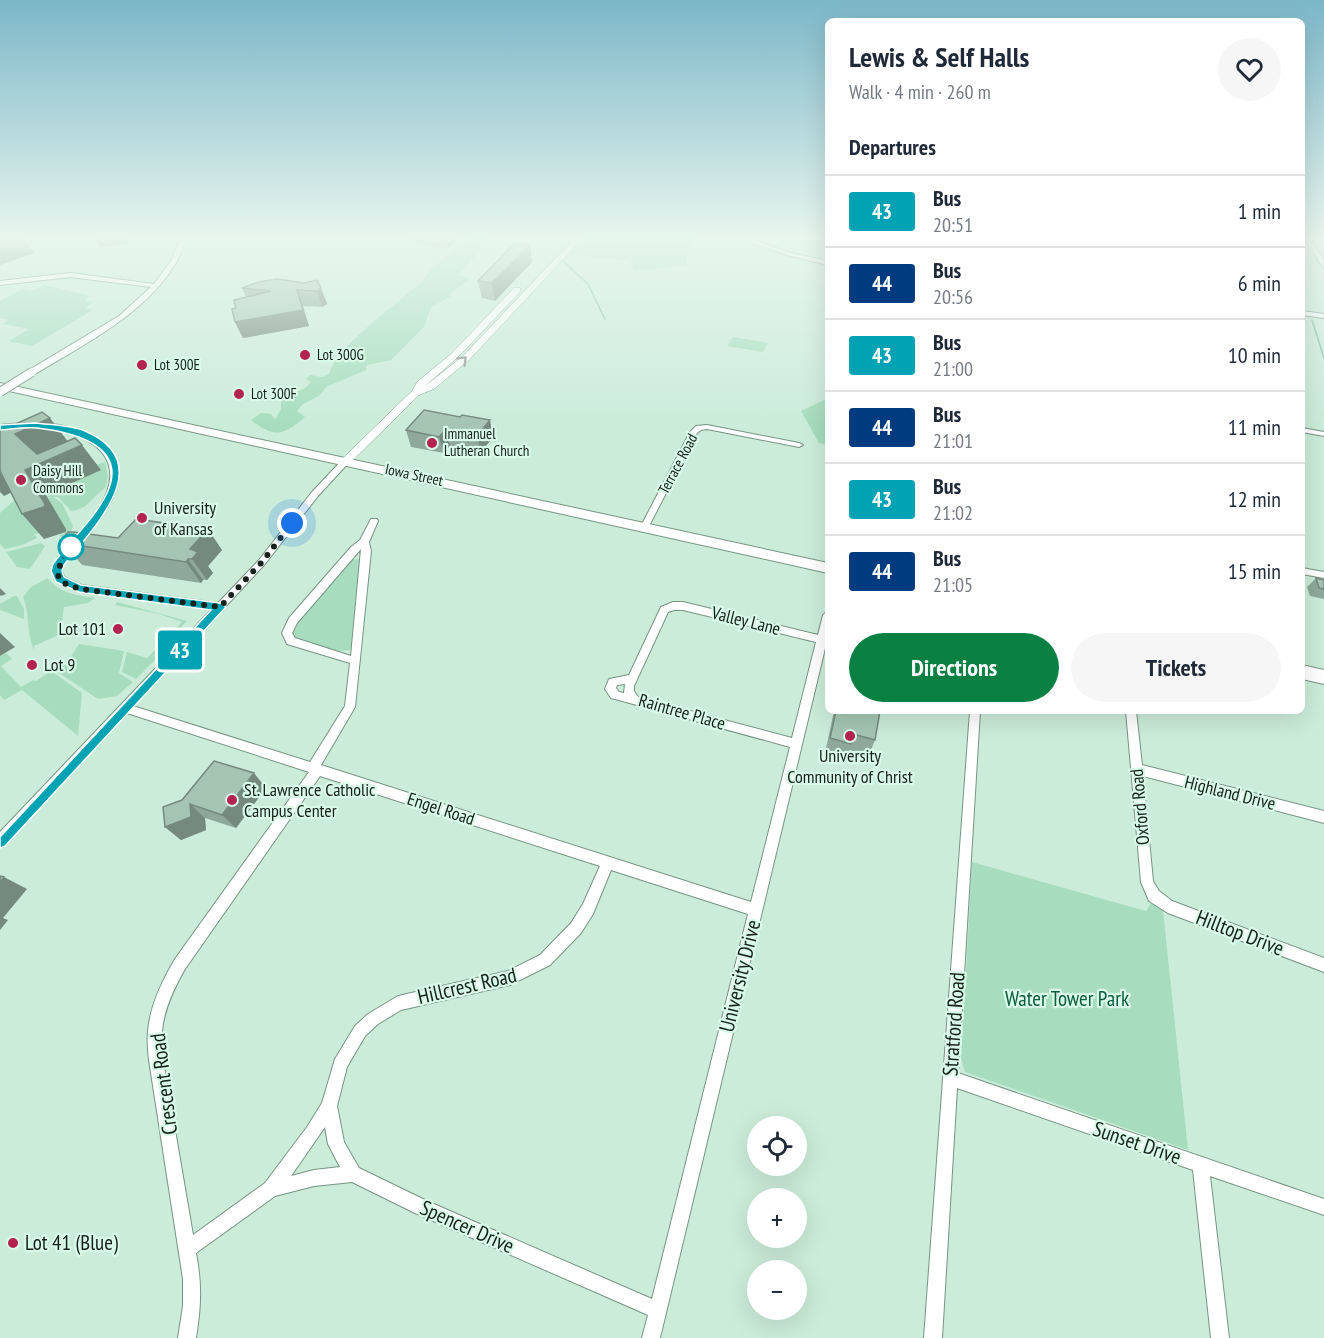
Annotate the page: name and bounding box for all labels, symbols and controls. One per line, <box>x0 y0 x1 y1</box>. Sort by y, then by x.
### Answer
text: Lewis & Self Halls <box>849 38 1029 75</box>
button: heart <box>1218 38 1281 101</box>
text: Walk · 4 min · 260 m <box>849 79 991 105</box>
text: Departures <box>849 133 936 161</box>
text: Bus <box>933 184 961 212</box>
text: 1 min <box>1238 197 1281 225</box>
text: 43 <box>872 198 892 225</box>
text: 20:51 <box>933 212 973 238</box>
text: Bus <box>933 256 961 284</box>
text: 6 min <box>1238 269 1281 297</box>
text: 44 <box>872 270 892 297</box>
text: 20:56 <box>933 284 973 310</box>
text: Bus <box>933 328 961 356</box>
text: 10 min <box>1228 341 1281 369</box>
text: 43 <box>872 342 892 369</box>
place label: Lot 300G <box>317 345 364 364</box>
marker: Lot 300G <box>298 348 312 362</box>
place label: Lot 300E <box>154 355 200 374</box>
one-way arrow <box>456 356 467 367</box>
text: 21:00 <box>933 356 973 382</box>
marker: Lot 300E <box>135 358 149 372</box>
place label: Lot 300F <box>251 384 297 403</box>
marker: Lot 300F <box>232 387 246 401</box>
text: Bus <box>933 400 961 428</box>
text: 11 min <box>1228 413 1281 441</box>
text: 44 <box>872 414 892 441</box>
place label: Immanuel Lutheran Church <box>444 424 529 460</box>
text: 21:01 <box>933 428 973 454</box>
street label: Terrace Road <box>654 430 701 497</box>
marker: Immanuel Lutheran Church <box>425 436 439 450</box>
street label: Iowa Street <box>383 459 445 490</box>
place label: Daisy Hill Commons <box>33 461 84 497</box>
text: Bus <box>933 472 961 500</box>
marker: Daisy Hill Commons <box>14 473 28 487</box>
text: 12 min <box>1228 485 1281 513</box>
text: 43 <box>872 486 892 513</box>
place label: University of Kansas <box>154 496 216 540</box>
text: 21:02 <box>933 500 973 526</box>
your location <box>277 508 307 538</box>
marker: University of Kansas <box>135 511 149 525</box>
unlabelled marker <box>58 534 84 560</box>
text: Bus <box>933 544 961 572</box>
text: 15 min <box>1228 557 1281 585</box>
text: 44 <box>872 558 892 585</box>
text: 21:05 <box>933 572 973 598</box>
street label: Valley Lane <box>708 601 783 640</box>
place label: Lot 101 <box>58 617 106 640</box>
marker: Lot 101 <box>111 622 125 636</box>
line badge: 43 <box>153 630 207 670</box>
button: Directions <box>849 633 1059 702</box>
button: Tickets <box>1071 633 1281 702</box>
text: 43 <box>170 637 190 664</box>
place label: Lot 9 <box>44 653 75 676</box>
marker: Lot 9 <box>25 658 39 672</box>
street label: Raintree Place <box>636 688 728 735</box>
marker: University Community of Christ <box>843 729 857 743</box>
place label: University Community of Christ <box>787 744 913 788</box>
street label: Oxford Road <box>1125 768 1154 846</box>
street label: Highland Drive <box>1182 770 1278 815</box>
place label: St. Lawrence Catholic Campus Center <box>244 778 376 822</box>
street label: Engel Road <box>405 787 478 830</box>
marker: St. Lawrence Catholic Campus Center <box>225 793 239 807</box>
street label: Hilltop Drive <box>1192 903 1288 962</box>
street label: University Drive <box>713 917 766 1035</box>
street label: Hillcrest Road <box>415 961 519 1010</box>
street label: Stratford Road <box>936 971 971 1077</box>
park label: Water Tower Park <box>1005 985 1129 1012</box>
street label: Crescent Road <box>144 1032 183 1136</box>
street label: Sunset Drive <box>1090 1115 1185 1170</box>
map controls <box>747 1116 807 1320</box>
button: locate <box>747 1116 807 1176</box>
button: + <box>747 1188 807 1248</box>
street label: Spencer Drive <box>416 1194 518 1259</box>
place label: Lot 41 (Blue) <box>25 1229 118 1256</box>
marker: Lot 41 (Blue) <box>6 1236 20 1250</box>
button: − <box>747 1260 807 1320</box>

